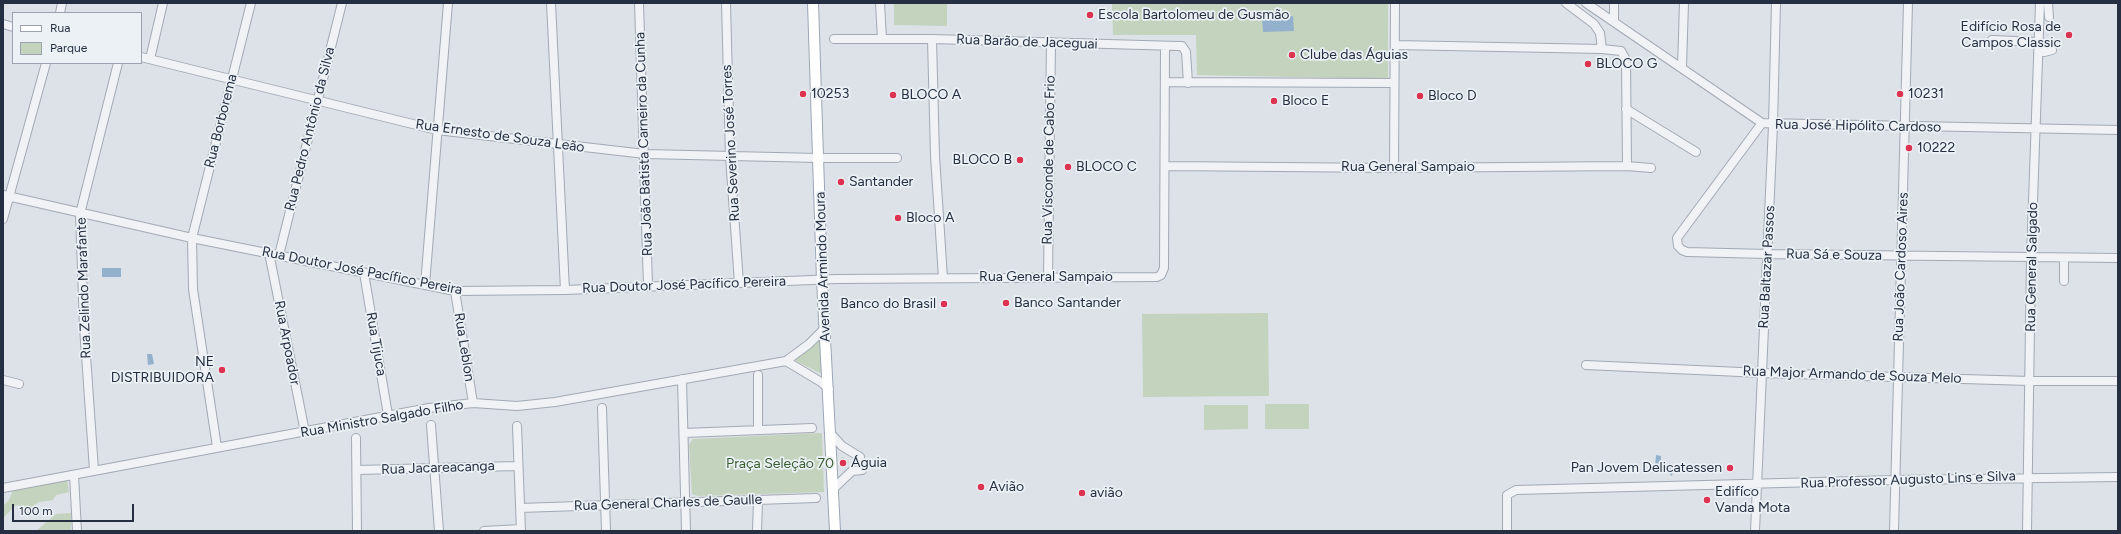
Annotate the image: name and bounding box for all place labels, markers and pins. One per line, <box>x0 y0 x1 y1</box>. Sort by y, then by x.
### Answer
place label: Escola Bartolomeu de Gusmão <box>1098 7 1289 23</box>
marker: Escola Bartolomeu de Gusmão <box>1085 10 1095 20</box>
place label: Edifício Rosa de Campos Classic <box>1961 19 2061 52</box>
marker: Edifício Rosa de Campos Classic <box>2064 30 2074 40</box>
place label: Clube das Águias <box>1300 47 1408 63</box>
marker: Clube das Águias <box>1287 50 1297 60</box>
place label: BLOCO G <box>1596 56 1657 72</box>
marker: BLOCO G <box>1583 59 1593 69</box>
place label: 10253 <box>811 86 849 102</box>
place label: 10231 <box>1908 86 1944 102</box>
place label: BLOCO A <box>901 87 961 103</box>
place label: Bloco D <box>1428 88 1477 104</box>
marker: 10253 <box>798 89 808 99</box>
marker: 10231 <box>1895 89 1905 99</box>
marker: BLOCO A <box>888 90 898 100</box>
marker: Bloco D <box>1415 91 1425 101</box>
place label: Bloco E <box>1282 93 1329 109</box>
marker: Bloco E <box>1269 96 1279 106</box>
place label: 10222 <box>1917 140 1955 156</box>
marker: 10222 <box>1904 143 1914 153</box>
place label: BLOCO B <box>953 152 1012 168</box>
marker: BLOCO B <box>1015 155 1025 165</box>
place label: BLOCO C <box>1076 159 1137 175</box>
marker: BLOCO C <box>1063 162 1073 172</box>
place label: Santander <box>849 174 913 190</box>
marker: Santander <box>836 177 846 187</box>
place label: Bloco A <box>906 210 954 226</box>
marker: Bloco A <box>893 213 903 223</box>
place label: Banco Santander <box>1014 295 1121 311</box>
place label: Banco do Brasil <box>840 296 936 312</box>
marker: Banco Santander <box>1001 298 1011 308</box>
marker: Banco do Brasil <box>939 299 949 309</box>
place label: NE DISTRIBUIDORA <box>111 354 214 386</box>
marker: NE DISTRIBUIDORA <box>217 365 227 375</box>
place label: Águia <box>851 455 887 471</box>
marker: Águia <box>838 458 848 468</box>
place label: Pan Jovem Delicatessen <box>1571 460 1722 476</box>
marker: Pan Jovem Delicatessen <box>1725 463 1735 473</box>
place label: Avião <box>989 479 1024 495</box>
marker: Avião <box>976 482 986 492</box>
place label: Edifíco Vanda Mota <box>1715 484 1790 516</box>
place label: avião <box>1090 485 1123 501</box>
marker: avião <box>1077 488 1087 498</box>
marker: Edifíco Vanda Mota <box>1702 495 1712 505</box>

